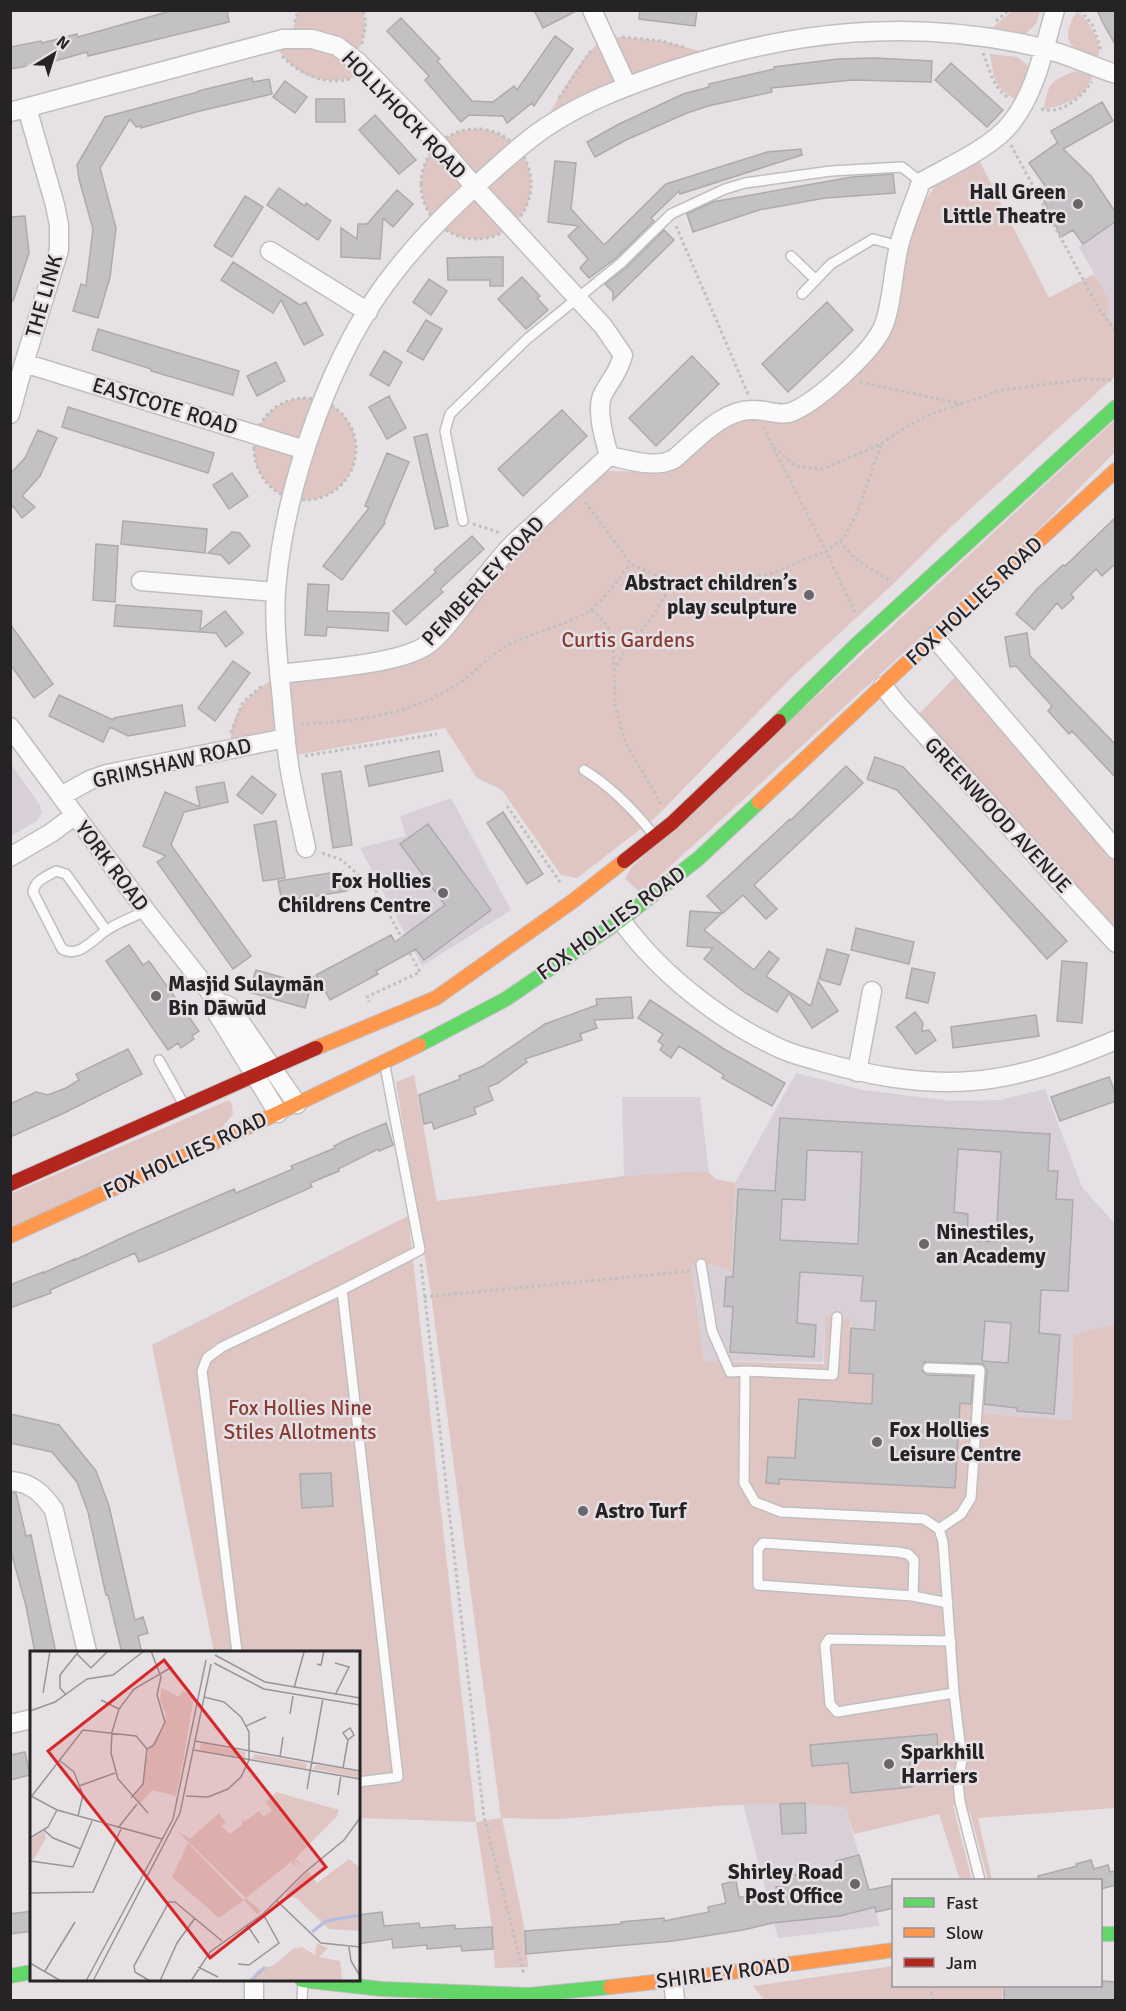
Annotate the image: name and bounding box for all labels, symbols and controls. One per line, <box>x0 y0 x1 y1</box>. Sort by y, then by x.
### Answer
north arrow <box>24 24 84 84</box>
text: N <box>52 32 73 54</box>
street label: HOLLYHOCK ROAD <box>336 45 472 185</box>
place label: Hall Green Little Theatre <box>943 179 1066 229</box>
marker: Hall Green Little Theatre <box>1071 197 1085 211</box>
street label: THE LINK <box>20 251 68 340</box>
street label: EASTCOTE ROAD <box>89 372 241 440</box>
street label: PEMBERLEY ROAD <box>416 511 550 651</box>
street label: FOX HOLLIES ROAD <box>900 531 1048 671</box>
place label: Abstract children’s play sculpture <box>625 570 797 620</box>
marker: Abstract children’s play sculpture <box>802 588 816 602</box>
park label: Curtis Gardens <box>561 627 695 653</box>
street label: GRIMSHAW ROAD <box>90 732 254 794</box>
street label: GREENWOOD AVENUE <box>919 732 1077 898</box>
street label: YORK ROAD <box>70 816 154 916</box>
street label: FOX HOLLIES ROAD <box>532 860 690 986</box>
place label: Fox Hollies Childrens Centre <box>278 868 431 918</box>
marker: Fox Hollies Childrens Centre <box>436 886 450 900</box>
place label: Masjid Sulaymān Bin Dāwūd <box>168 971 324 1021</box>
marker: Masjid Sulaymān Bin Dāwūd <box>149 989 163 1003</box>
street label: FOX HOLLIES ROAD <box>99 1106 271 1204</box>
place label: Ninestiles, an Academy <box>936 1219 1046 1269</box>
marker: Ninestiles, an Academy <box>917 1237 931 1251</box>
park label: Fox Hollies Nine Stiles Allotments <box>224 1395 377 1445</box>
place label: Fox Hollies Leisure Centre <box>889 1417 1021 1467</box>
marker: Fox Hollies Leisure Centre <box>870 1435 884 1449</box>
place label: Astro Turf <box>595 1498 688 1524</box>
marker: Astro Turf <box>576 1504 590 1518</box>
inset map <box>30 1651 360 1981</box>
place label: Sparkhill Harriers <box>901 1739 985 1789</box>
marker: Sparkhill Harriers <box>882 1757 896 1771</box>
place label: Shirley Road Post Office <box>728 1859 843 1909</box>
marker: Shirley Road Post Office <box>848 1877 862 1891</box>
legend <box>892 1879 1102 1987</box>
text: Fast <box>946 1892 978 1914</box>
text: Slow <box>946 1922 983 1944</box>
street label: SHIRLEY ROAD <box>655 1952 791 1994</box>
text: Jam <box>946 1952 977 1974</box>

